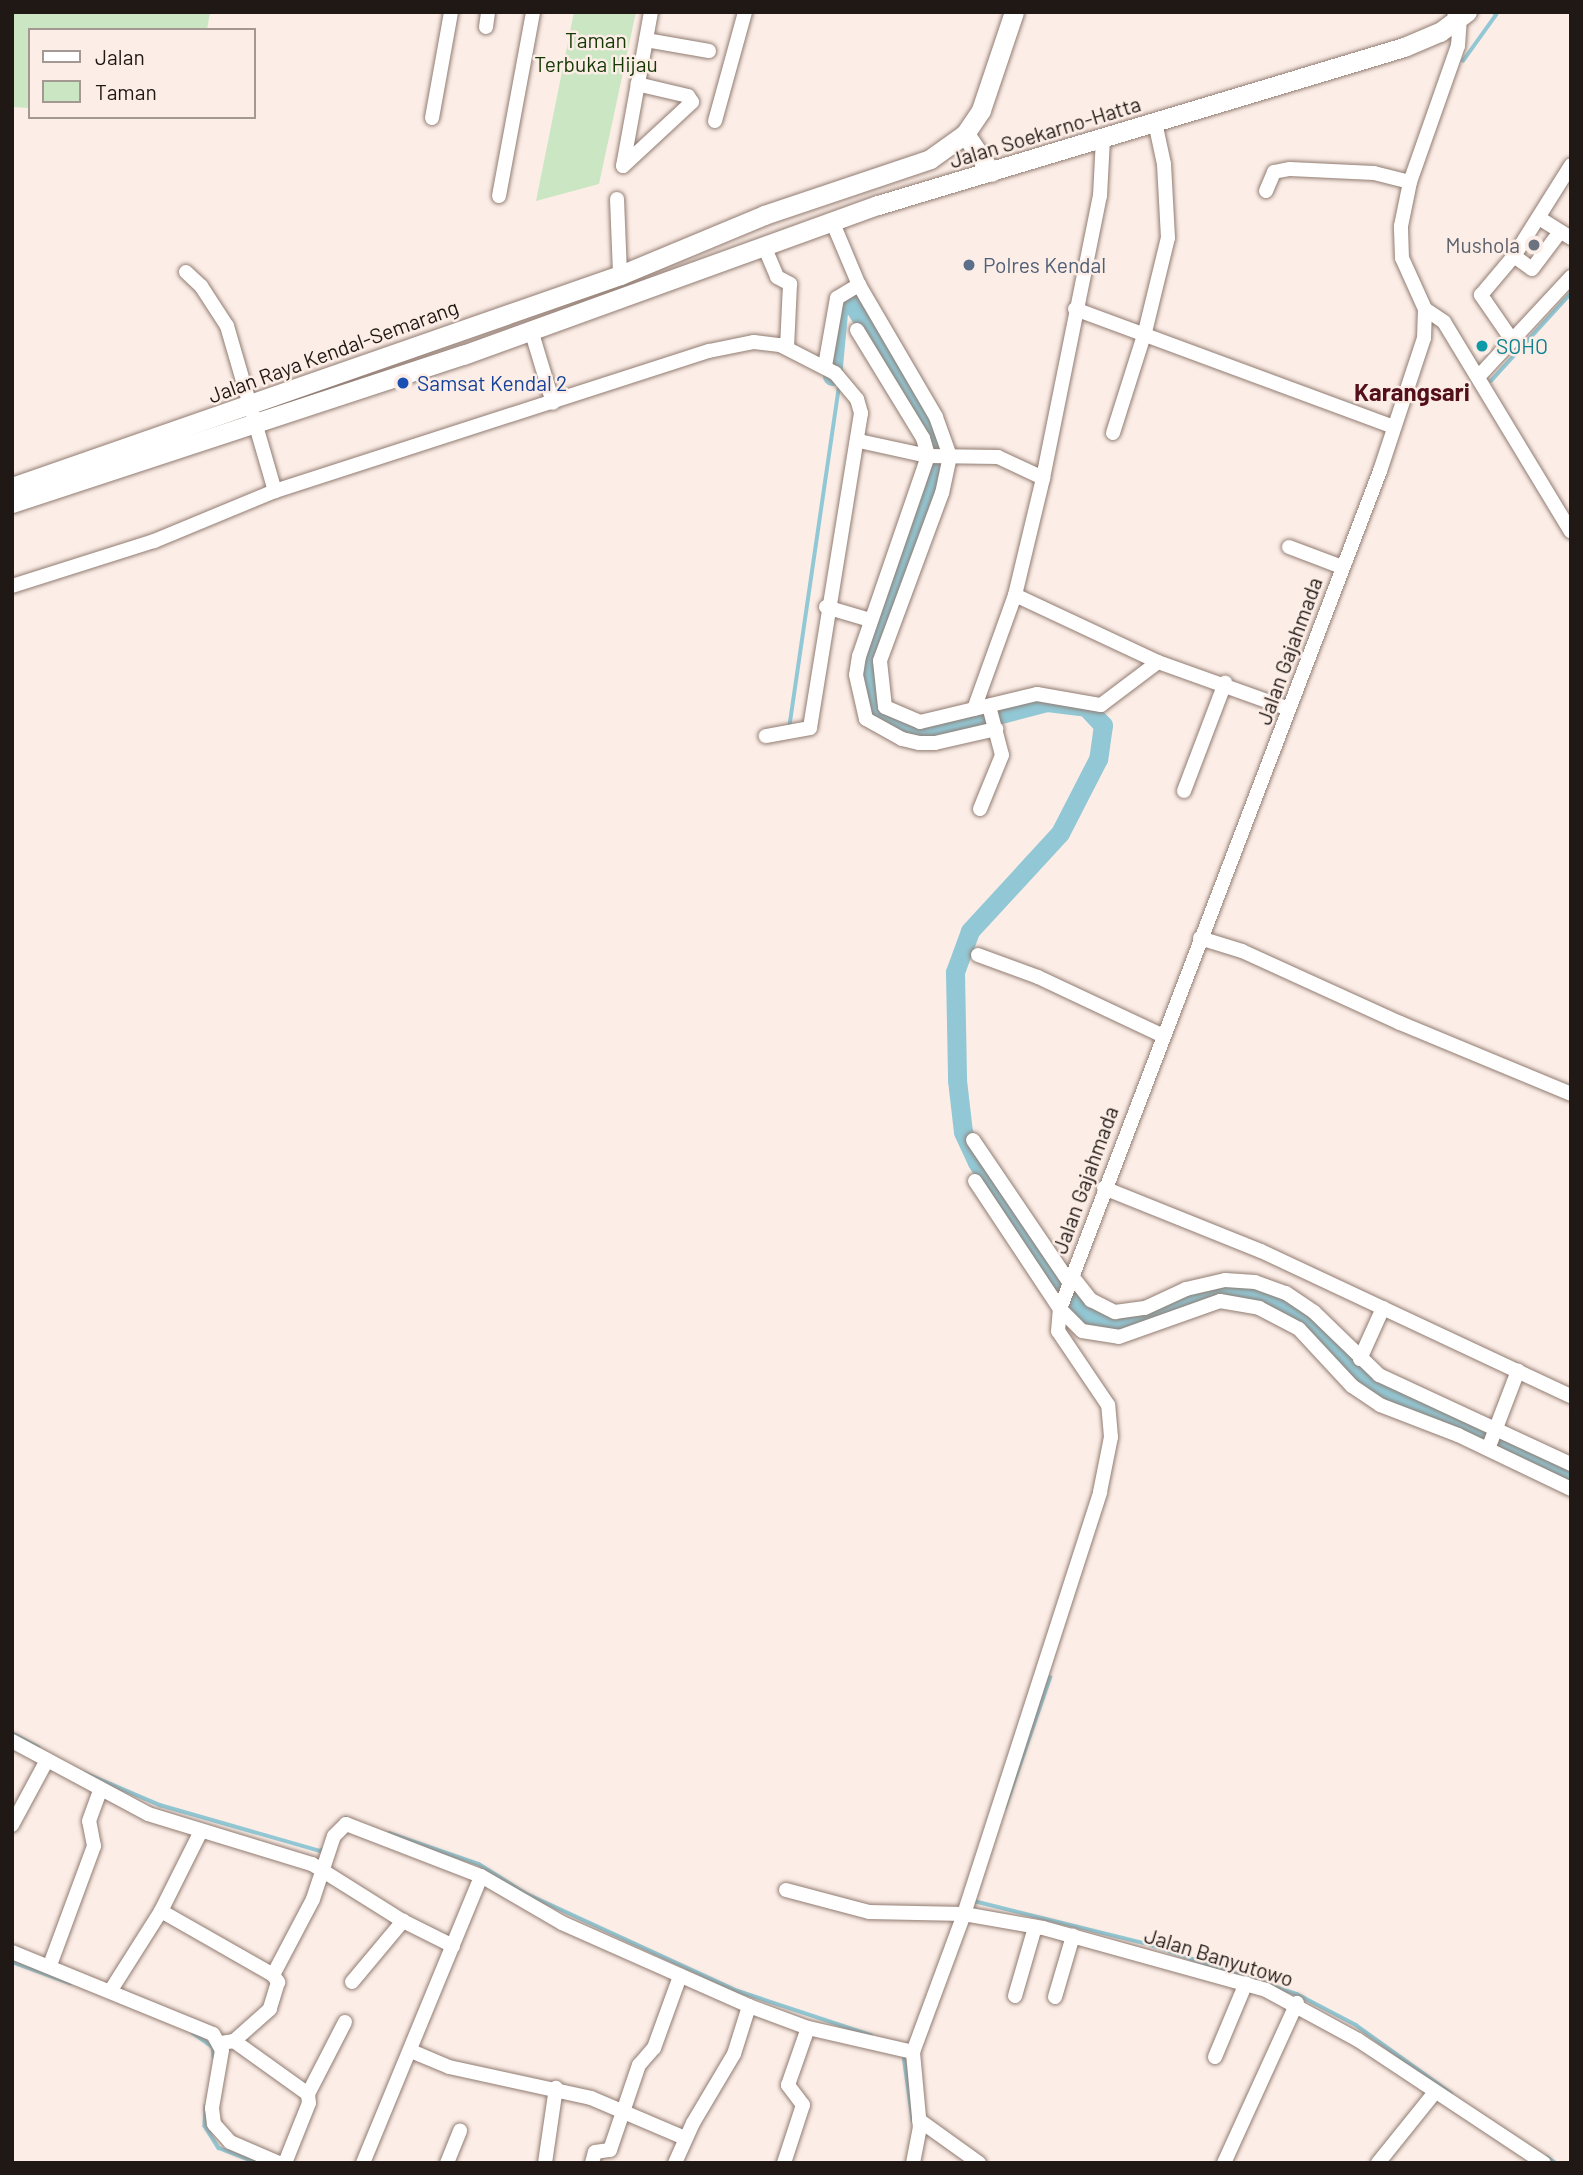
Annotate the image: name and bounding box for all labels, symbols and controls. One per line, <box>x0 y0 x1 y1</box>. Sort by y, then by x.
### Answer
park label: Taman Terbuka Hijau <box>534 27 658 77</box>
legend <box>28 28 256 119</box>
text: Jalan <box>95 44 145 69</box>
text: Taman <box>95 79 157 104</box>
street label: Jalan Soekarno-Hatta <box>946 91 1144 173</box>
place label: Mushola <box>1445 232 1520 258</box>
marker: Mushola <box>1526 237 1542 253</box>
place label: Polres Kendal <box>983 252 1106 278</box>
marker: Polres Kendal <box>961 257 977 273</box>
street label: Jalan Raya Kendal-Semarang <box>204 294 462 408</box>
place label: SOHO <box>1496 333 1548 359</box>
marker: SOHO <box>1474 338 1490 354</box>
place label: Samsat Kendal 2 <box>417 370 567 396</box>
marker: Samsat Kendal 2 <box>395 375 411 391</box>
district label: Karangsari <box>1354 378 1470 406</box>
street label: Jalan Gajahmada <box>1251 574 1327 728</box>
street label: Jalan Gajahmada <box>1047 1103 1123 1257</box>
street label: Jalan Banyutowo <box>1142 1922 1296 1992</box>

